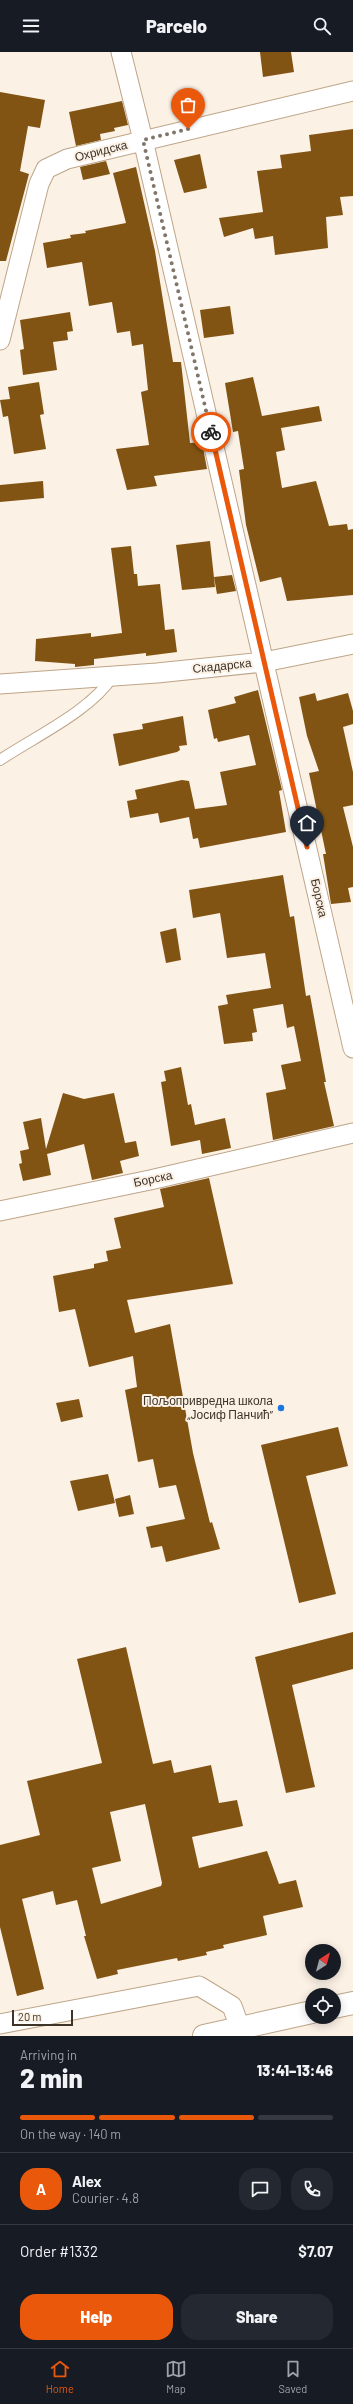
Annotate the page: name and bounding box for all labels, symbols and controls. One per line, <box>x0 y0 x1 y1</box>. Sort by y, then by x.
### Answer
icon: menu <box>20 15 42 37</box>
text: Parcelo <box>146 15 207 37</box>
icon: search <box>311 15 333 37</box>
pin <box>171 88 205 129</box>
icon: bag <box>177 94 199 116</box>
street label: Охридска <box>73 137 129 164</box>
courier <box>191 412 231 452</box>
icon: bike <box>200 421 222 443</box>
street label: Скадарска <box>192 655 253 676</box>
pin <box>290 806 324 847</box>
icon: home <box>296 812 318 834</box>
street label: Борска <box>308 877 331 919</box>
street label: Борска <box>132 1167 174 1190</box>
place label: Пољопривредна школа „Јосиф Панчић” <box>143 1393 274 1422</box>
marker: Пољопривредна школа „Јосиф Панчић” <box>276 1403 286 1413</box>
north arrow <box>305 1944 341 1980</box>
map controls <box>305 1944 341 2024</box>
button: locate <box>305 1988 341 2024</box>
scale bar <box>12 2008 73 2027</box>
text: 20 m <box>18 2010 41 2023</box>
text: Arriving in <box>20 2047 77 2063</box>
text: 13:41–13:46 <box>257 2061 333 2079</box>
text: 2 min <box>20 2062 83 2093</box>
text: On the way · 140 m <box>20 2126 121 2142</box>
button: chat <box>239 2168 281 2210</box>
button: phone <box>291 2168 333 2210</box>
text: Alex <box>72 2172 102 2190</box>
text: A <box>36 2180 46 2198</box>
text: Courier · 4.8 <box>72 2190 139 2206</box>
text: Order #1332 <box>20 2242 98 2260</box>
text: $7.07 <box>298 2242 333 2260</box>
button: Help <box>20 2294 173 2340</box>
button: Share <box>181 2294 333 2340</box>
tab: Home <box>46 2358 74 2395</box>
tab: Map <box>165 2358 187 2395</box>
tab: Saved <box>278 2358 307 2395</box>

